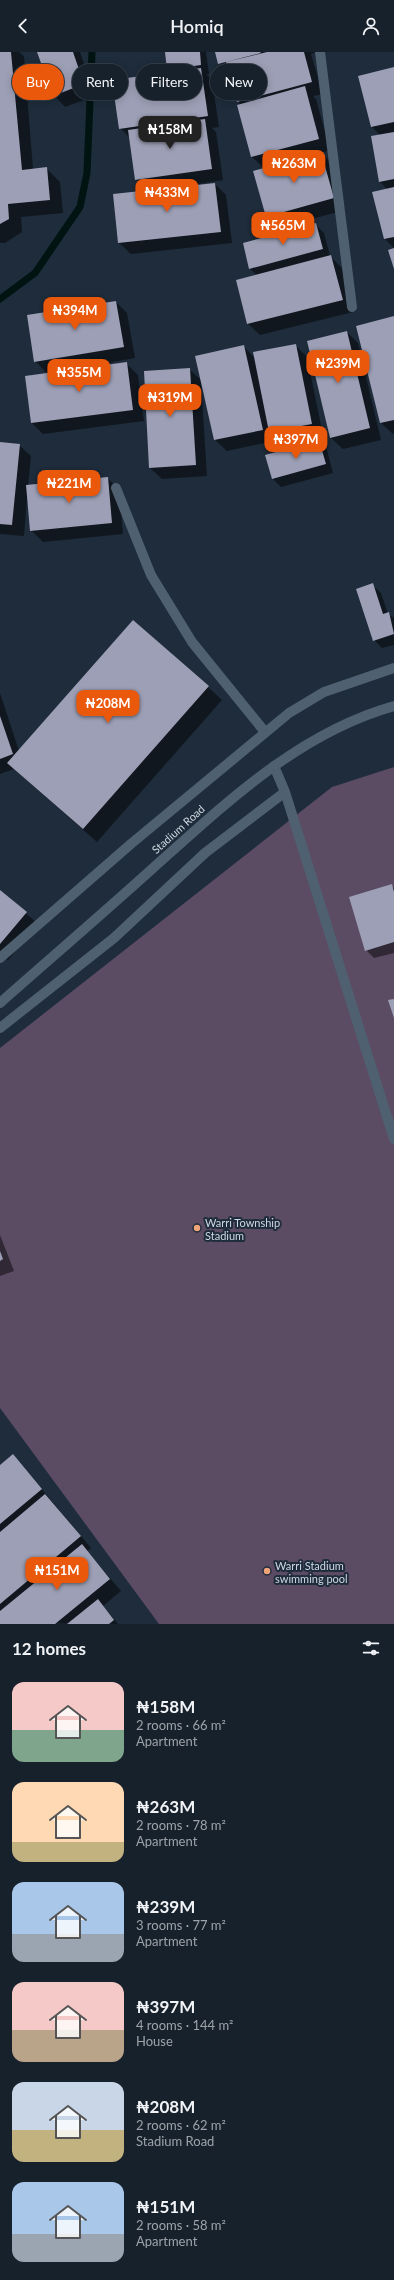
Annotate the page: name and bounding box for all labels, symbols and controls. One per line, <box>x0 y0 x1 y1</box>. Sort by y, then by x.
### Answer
icon: back <box>12 15 34 37</box>
text: Homiq <box>170 15 224 37</box>
icon: person <box>360 15 382 37</box>
chip: Buy <box>12 64 64 100</box>
chip: Rent <box>72 64 128 100</box>
chip: Filters <box>136 64 202 100</box>
chip: New <box>210 64 267 100</box>
pin: ₦158M <box>142 116 198 150</box>
text: ₦158M <box>147 121 193 137</box>
pin: ₦263M <box>266 150 322 184</box>
text: ₦263M <box>271 155 317 171</box>
pin: ₦433M <box>139 179 195 213</box>
text: ₦433M <box>144 184 190 200</box>
pin: ₦565M <box>255 212 311 246</box>
text: ₦565M <box>260 217 306 233</box>
pin: ₦394M <box>47 297 103 331</box>
text: ₦394M <box>52 302 98 318</box>
pin: ₦239M <box>310 350 366 384</box>
text: ₦239M <box>315 355 361 371</box>
pin: ₦355M <box>51 359 107 393</box>
text: ₦355M <box>56 364 102 380</box>
pin: ₦319M <box>142 384 198 418</box>
text: ₦319M <box>147 389 193 405</box>
pin: ₦397M <box>268 426 324 460</box>
text: ₦397M <box>273 431 319 447</box>
pin: ₦221M <box>41 470 97 504</box>
text: ₦221M <box>46 475 92 491</box>
pin: ₦208M <box>80 690 136 724</box>
text: ₦208M <box>85 695 131 711</box>
street label: Stadium Road <box>149 802 207 856</box>
place label: Warri Township Stadium <box>205 1216 280 1242</box>
marker: Warri Township Stadium <box>192 1223 202 1233</box>
pin: ₦151M <box>29 1557 85 1591</box>
place label: Warri Stadium swimming pool <box>275 1559 348 1585</box>
text: ₦151M <box>34 1562 80 1578</box>
marker: Warri Stadium swimming pool <box>262 1566 272 1576</box>
icon: filters <box>360 1637 382 1659</box>
text: 12 homes <box>12 1638 86 1659</box>
text: ₦158M <box>136 1696 195 1717</box>
icon: home <box>44 1698 92 1746</box>
text: 2 rooms · 66 m² <box>136 1717 226 1733</box>
text: Apartment <box>136 1733 197 1749</box>
text: ₦263M <box>136 1796 195 1817</box>
icon: home <box>44 1798 92 1846</box>
text: 2 rooms · 78 m² <box>136 1817 226 1833</box>
text: Apartment <box>136 1833 197 1849</box>
text: ₦239M <box>136 1896 195 1917</box>
icon: home <box>44 1898 92 1946</box>
text: 3 rooms · 77 m² <box>136 1917 226 1933</box>
text: Apartment <box>136 1933 197 1949</box>
text: ₦397M <box>136 1996 195 2017</box>
icon: home <box>44 1998 92 2046</box>
text: 4 rooms · 144 m² <box>136 2017 233 2033</box>
text: House <box>136 2033 173 2049</box>
text: ₦208M <box>136 2096 195 2117</box>
icon: home <box>44 2098 92 2146</box>
text: 2 rooms · 62 m² <box>136 2117 226 2133</box>
text: Stadium Road <box>136 2133 214 2149</box>
text: ₦151M <box>136 2196 195 2217</box>
icon: home <box>44 2198 92 2246</box>
text: 2 rooms · 58 m² <box>136 2217 226 2233</box>
text: Apartment <box>136 2233 197 2249</box>

